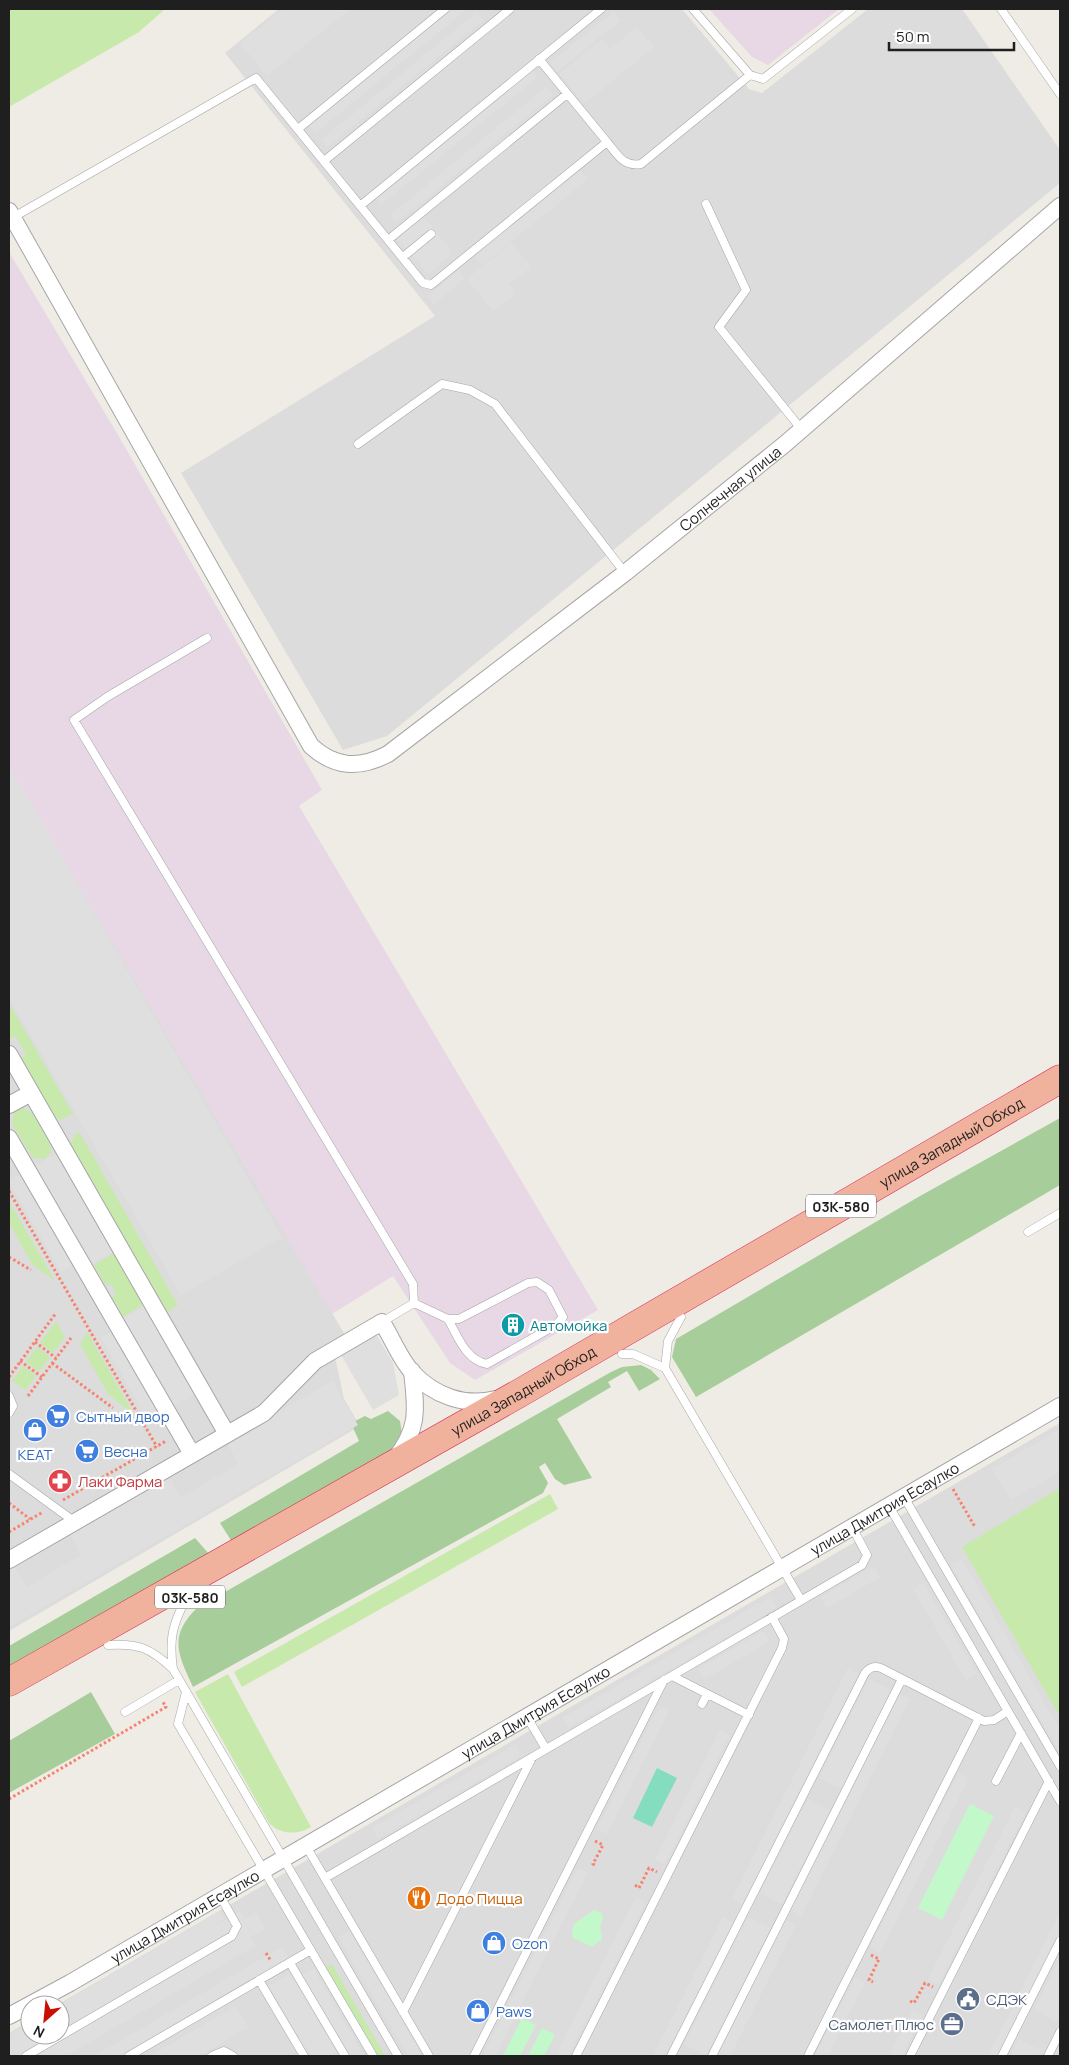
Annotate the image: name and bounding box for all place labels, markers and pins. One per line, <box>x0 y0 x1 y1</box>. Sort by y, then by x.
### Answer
building icon: Автомойка <box>500 1312 526 1338</box>
place label: Автомойка <box>530 1315 607 1336</box>
supermarket icon: Сытный двор <box>45 1403 71 1429</box>
place label: Сытный двор <box>76 1406 170 1427</box>
shop icon: КЕАТ <box>22 1417 48 1443</box>
supermarket icon: Весна <box>74 1438 100 1464</box>
place label: Весна <box>104 1441 147 1462</box>
place label: КЕАТ <box>17 1444 53 1465</box>
pharmacy icon: Лаки Фарма <box>47 1468 73 1494</box>
place label: Лаки Фарма <box>78 1471 162 1492</box>
restaurant icon: Додо Пицца <box>406 1885 432 1911</box>
place label: Додо Пицца <box>436 1888 523 1909</box>
shop icon: Ozon <box>481 1930 507 1956</box>
place label: Ozon <box>512 1933 548 1954</box>
public building icon: СДЭК <box>955 1986 981 2012</box>
place label: СДЭК <box>986 1989 1027 2010</box>
shop icon: Paws <box>465 1998 491 2024</box>
place label: Paws <box>496 2001 532 2022</box>
office icon: Самолет Плюс <box>939 2011 965 2037</box>
place label: Самолет Плюс <box>829 2014 934 2035</box>

